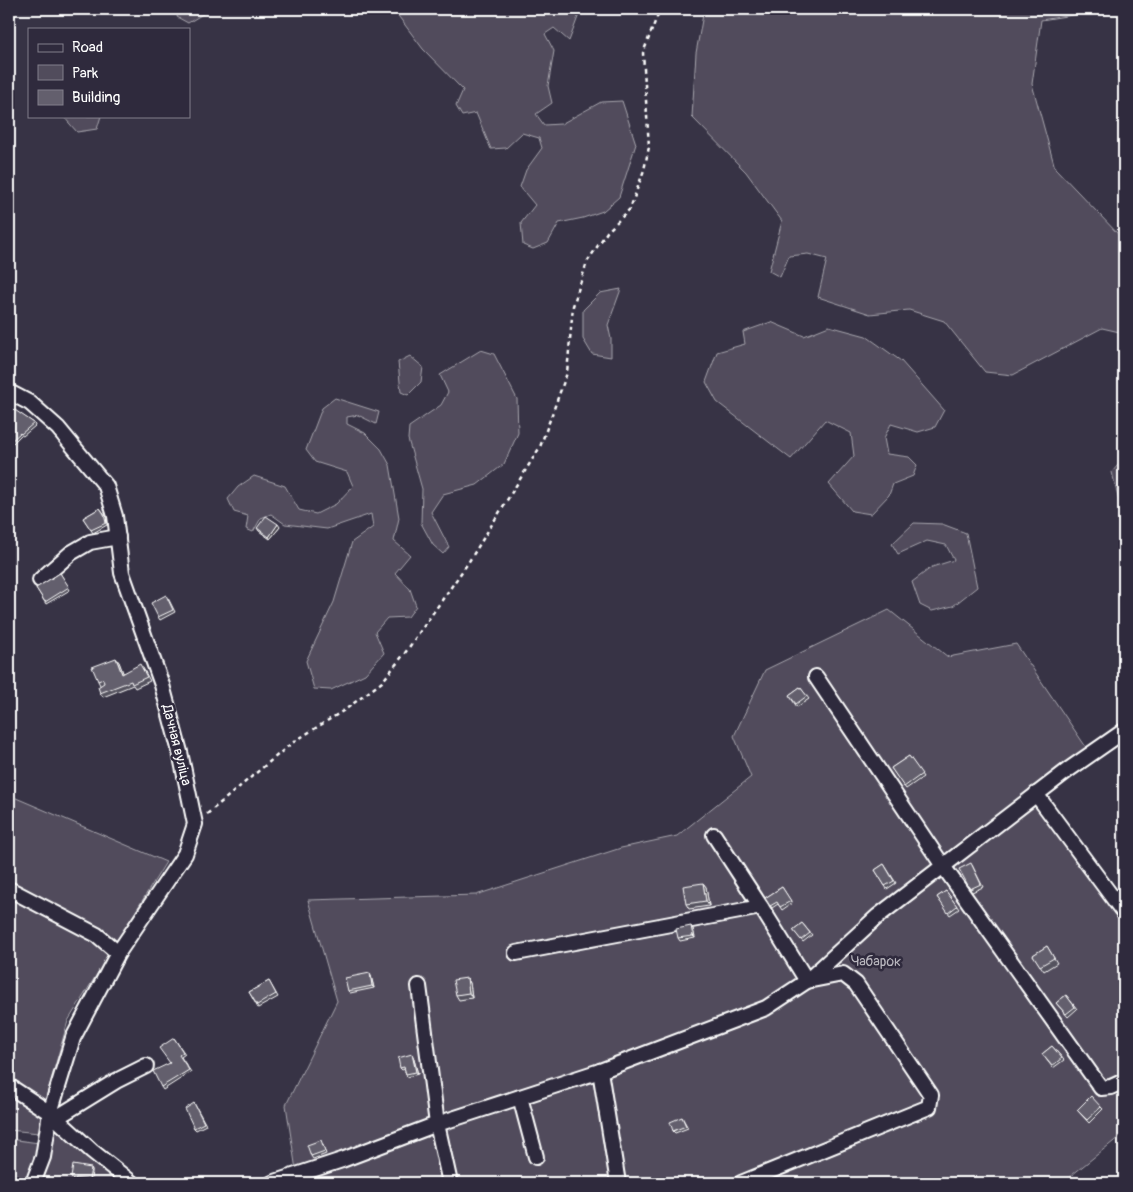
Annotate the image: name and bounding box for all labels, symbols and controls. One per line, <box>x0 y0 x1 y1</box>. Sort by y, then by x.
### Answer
legend <box>28 28 190 118</box>
text: Road <box>72 38 103 57</box>
text: Park <box>72 64 99 83</box>
text: Building <box>72 88 120 107</box>
street label: Дачная вуліца <box>158 702 195 787</box>
park label: Чабарок <box>851 953 901 970</box>

